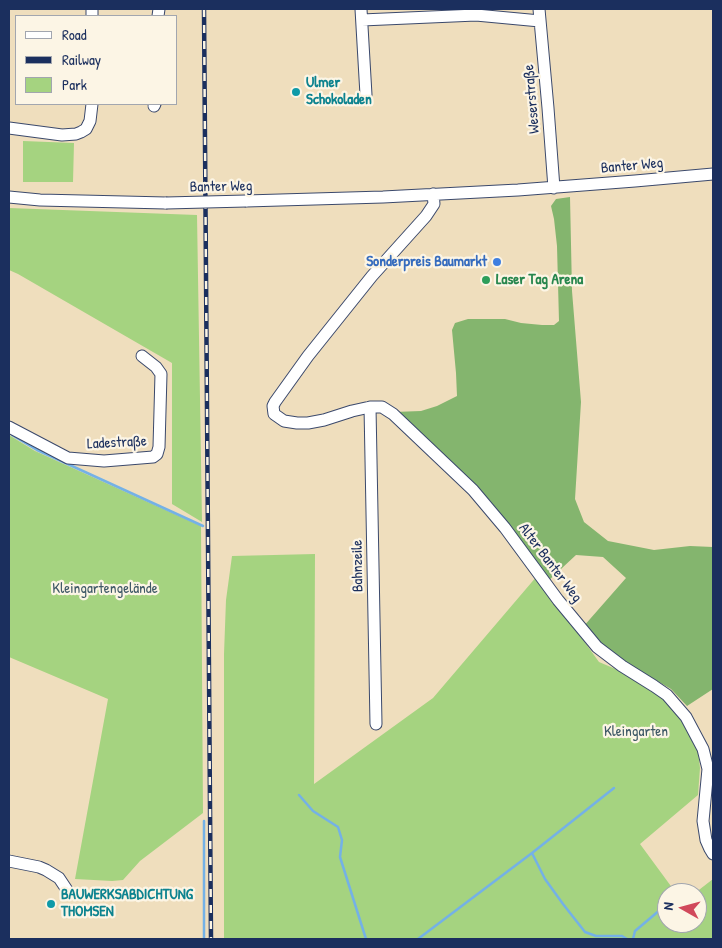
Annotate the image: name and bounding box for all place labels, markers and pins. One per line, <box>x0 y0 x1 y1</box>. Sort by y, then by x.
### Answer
place label: Ulmer Schokoladen <box>306 74 372 109</box>
marker: Ulmer Schokoladen <box>290 86 302 98</box>
place label: Sonderpreis Baumarkt <box>366 253 487 271</box>
marker: Sonderpreis Baumarkt <box>491 256 503 268</box>
place label: Laser Tag Arena <box>496 271 583 289</box>
marker: Laser Tag Arena <box>480 274 492 286</box>
place label: BAUWERKSABDICHTUNG THOMSEN <box>61 886 193 921</box>
marker: BAUWERKSABDICHTUNG THOMSEN <box>45 898 57 910</box>

